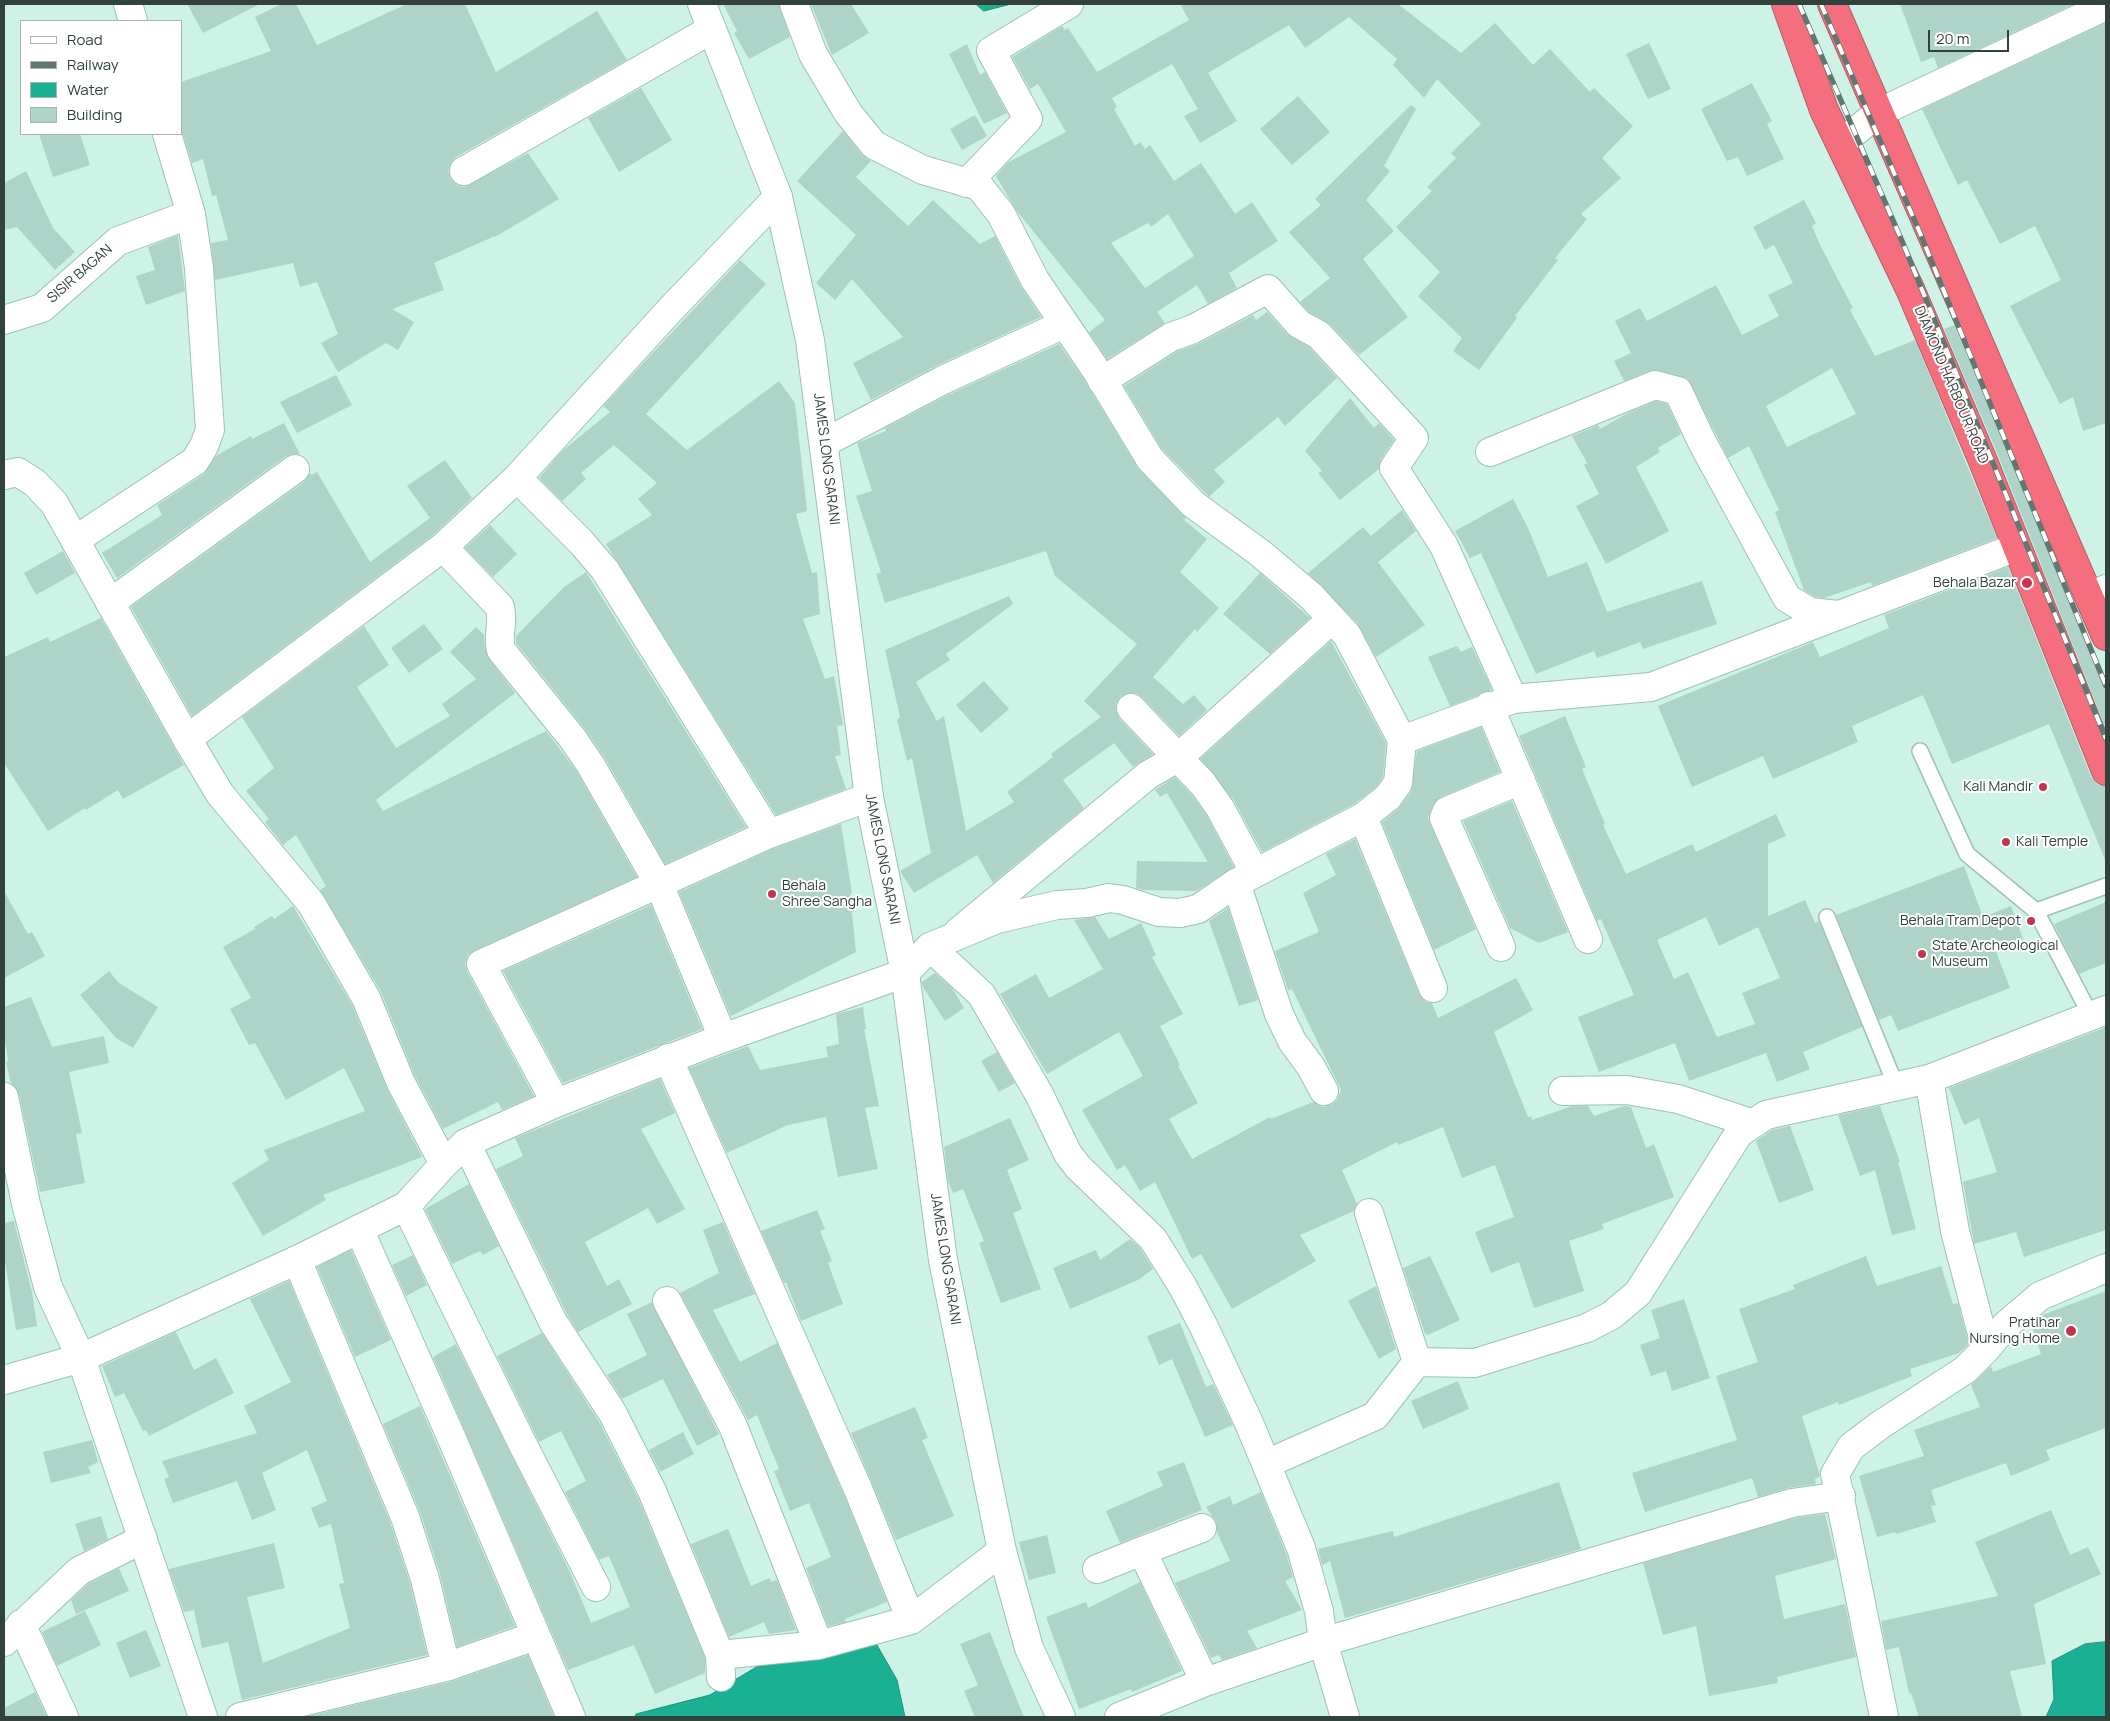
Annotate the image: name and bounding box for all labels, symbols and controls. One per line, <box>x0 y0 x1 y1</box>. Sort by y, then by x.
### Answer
legend <box>20 20 182 135</box>
scale bar <box>1930 20 2011 52</box>
text: 20 m <box>1936 28 1969 49</box>
text: Road <box>67 29 103 50</box>
text: Railway <box>67 54 119 75</box>
text: Water <box>67 79 109 100</box>
text: Building <box>67 104 122 125</box>
street label: SISIR BAGAN <box>44 241 116 307</box>
street label: DIAMOND HARBOUR ROAD <box>1910 304 1992 466</box>
street label: JAMES LONG SARANI <box>810 392 842 526</box>
place label: Behala Bazar <box>1933 575 2016 591</box>
marker: Behala Bazar <box>2020 576 2034 590</box>
place label: Kali Mandir <box>1963 779 2033 795</box>
marker: Kali Mandir <box>2037 781 2049 793</box>
street label: JAMES LONG SARANI <box>861 792 903 926</box>
place label: Kali Temple <box>2016 834 2088 850</box>
marker: Kali Temple <box>2000 836 2012 848</box>
place label: Behala Shree Sangha <box>782 878 872 910</box>
marker: Behala Shree Sangha <box>766 888 778 900</box>
place label: Behala Tram Depot <box>1900 913 2021 929</box>
marker: Behala Tram Depot <box>2025 915 2037 927</box>
place label: State Archeological Museum <box>1932 938 2058 970</box>
marker: State Archeological Museum <box>1916 948 1928 960</box>
street label: JAMES LONG SARANI <box>926 1192 964 1326</box>
place label: Pratihar Nursing Home <box>1969 1315 2060 1348</box>
marker: Pratihar Nursing Home <box>2064 1324 2078 1338</box>

